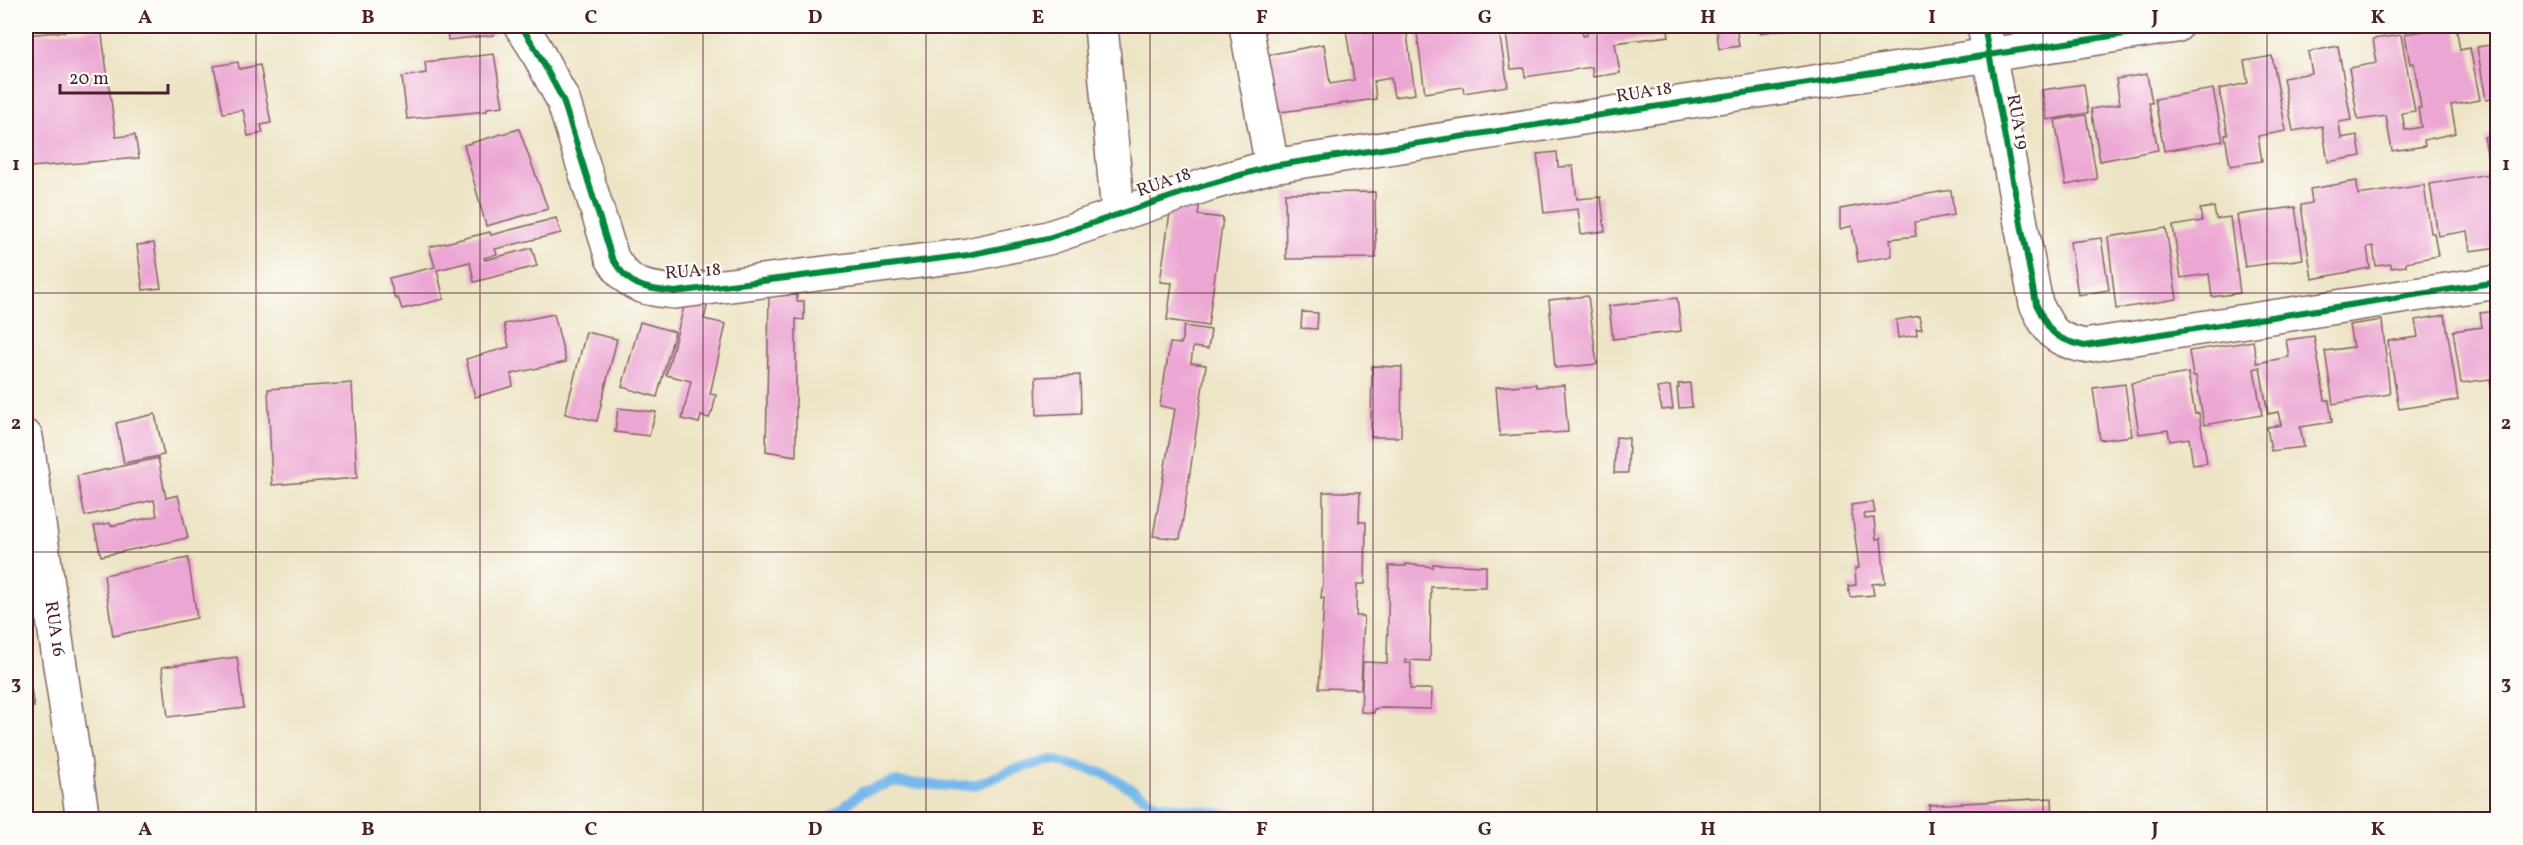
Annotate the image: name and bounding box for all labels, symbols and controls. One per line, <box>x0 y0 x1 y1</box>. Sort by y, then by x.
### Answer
text: A <box>138 4 152 32</box>
text: B <box>361 4 375 32</box>
text: C <box>585 4 598 32</box>
text: D <box>808 4 822 32</box>
text: E <box>1032 4 1044 32</box>
text: F <box>1256 4 1268 32</box>
text: G <box>1478 4 1492 32</box>
text: H <box>1700 4 1716 32</box>
text: I <box>1928 4 1936 32</box>
text: J <box>2150 4 2159 32</box>
text: K <box>2371 4 2386 32</box>
scale bar <box>60 57 168 95</box>
text: 20 m <box>69 67 109 92</box>
street label: RUA 18 <box>1614 76 1674 110</box>
street label: RUA 19 <box>1999 92 2035 152</box>
text: 1 <box>12 151 20 179</box>
text: 1 <box>2502 151 2510 179</box>
street label: RUA 18 <box>1133 162 1195 204</box>
street label: RUA 18 <box>664 258 722 286</box>
text: 2 <box>11 410 21 438</box>
text: 2 <box>2501 410 2511 438</box>
street label: RUA 16 <box>38 599 71 658</box>
text: 3 <box>11 670 21 698</box>
text: 3 <box>2501 670 2511 698</box>
text: A <box>138 816 152 844</box>
text: B <box>361 816 375 844</box>
text: C <box>585 816 598 844</box>
text: D <box>808 816 822 844</box>
text: E <box>1032 816 1044 844</box>
text: F <box>1256 816 1268 844</box>
text: G <box>1478 816 1492 844</box>
text: H <box>1700 816 1716 844</box>
text: I <box>1928 816 1936 844</box>
text: J <box>2150 816 2159 844</box>
text: K <box>2371 816 2386 844</box>

